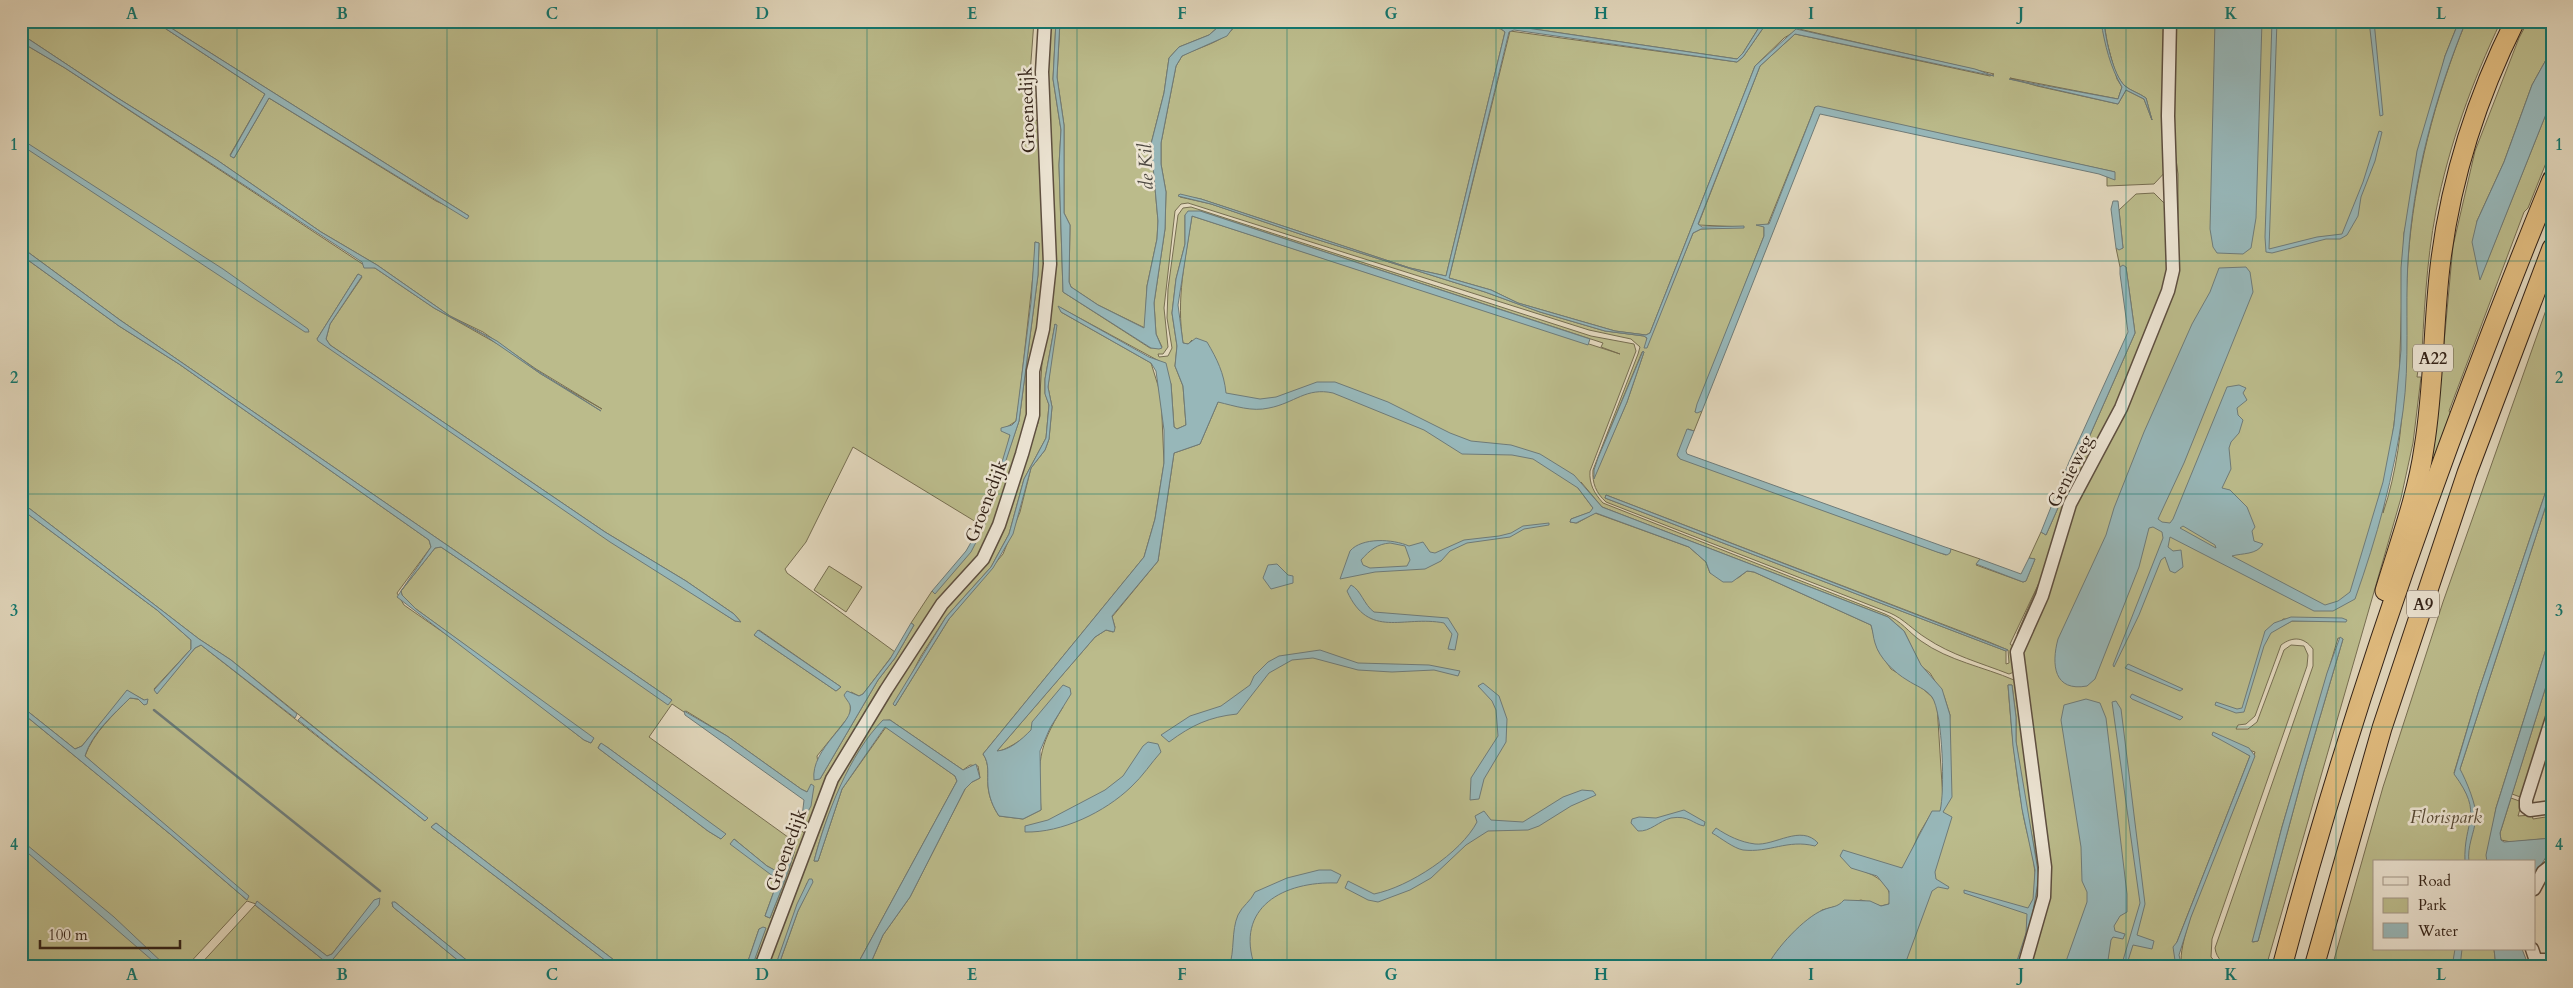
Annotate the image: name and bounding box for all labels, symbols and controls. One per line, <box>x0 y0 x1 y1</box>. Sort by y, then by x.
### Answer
text: A <box>126 3 138 25</box>
text: B <box>336 3 348 25</box>
text: C <box>546 3 558 25</box>
text: D <box>755 3 769 25</box>
text: E <box>967 3 977 25</box>
text: F <box>1177 3 1187 25</box>
text: G <box>1384 3 1398 25</box>
text: H <box>1594 3 1608 25</box>
text: I <box>1808 3 1814 25</box>
text: J <box>2016 3 2024 25</box>
text: K <box>2225 3 2238 25</box>
text: L <box>2436 3 2447 25</box>
street label: Groenedijk <box>1013 66 1042 154</box>
text: 1 <box>10 134 18 156</box>
text: 1 <box>2555 134 2563 156</box>
water label: de Kil <box>1132 142 1160 191</box>
road number: A22 <box>2413 344 2453 372</box>
text: 2 <box>10 367 18 389</box>
text: 2 <box>2555 367 2563 389</box>
street label: Genieweg <box>2041 430 2100 512</box>
street label: Groenedijk <box>959 456 1014 546</box>
road number: A9 <box>2407 590 2439 618</box>
text: 3 <box>10 600 18 622</box>
text: 3 <box>2555 600 2563 622</box>
street label: Groenedijk <box>760 805 813 895</box>
park label: Florispark <box>2410 805 2482 830</box>
text: 4 <box>10 834 18 856</box>
text: 4 <box>2555 834 2563 856</box>
legend <box>2373 860 2536 950</box>
text: Road <box>2418 871 2451 891</box>
text: Park <box>2418 895 2447 915</box>
scale bar <box>40 918 180 950</box>
text: Water <box>2417 921 2459 941</box>
text: 100 m <box>48 925 88 945</box>
text: A <box>126 964 138 986</box>
text: B <box>336 964 348 986</box>
text: C <box>546 964 558 986</box>
text: D <box>755 964 769 986</box>
text: E <box>967 964 977 986</box>
text: F <box>1177 964 1187 986</box>
text: G <box>1384 964 1398 986</box>
text: H <box>1594 964 1608 986</box>
text: I <box>1808 964 1814 986</box>
text: J <box>2016 964 2024 986</box>
text: K <box>2225 964 2238 986</box>
text: L <box>2436 964 2447 986</box>

